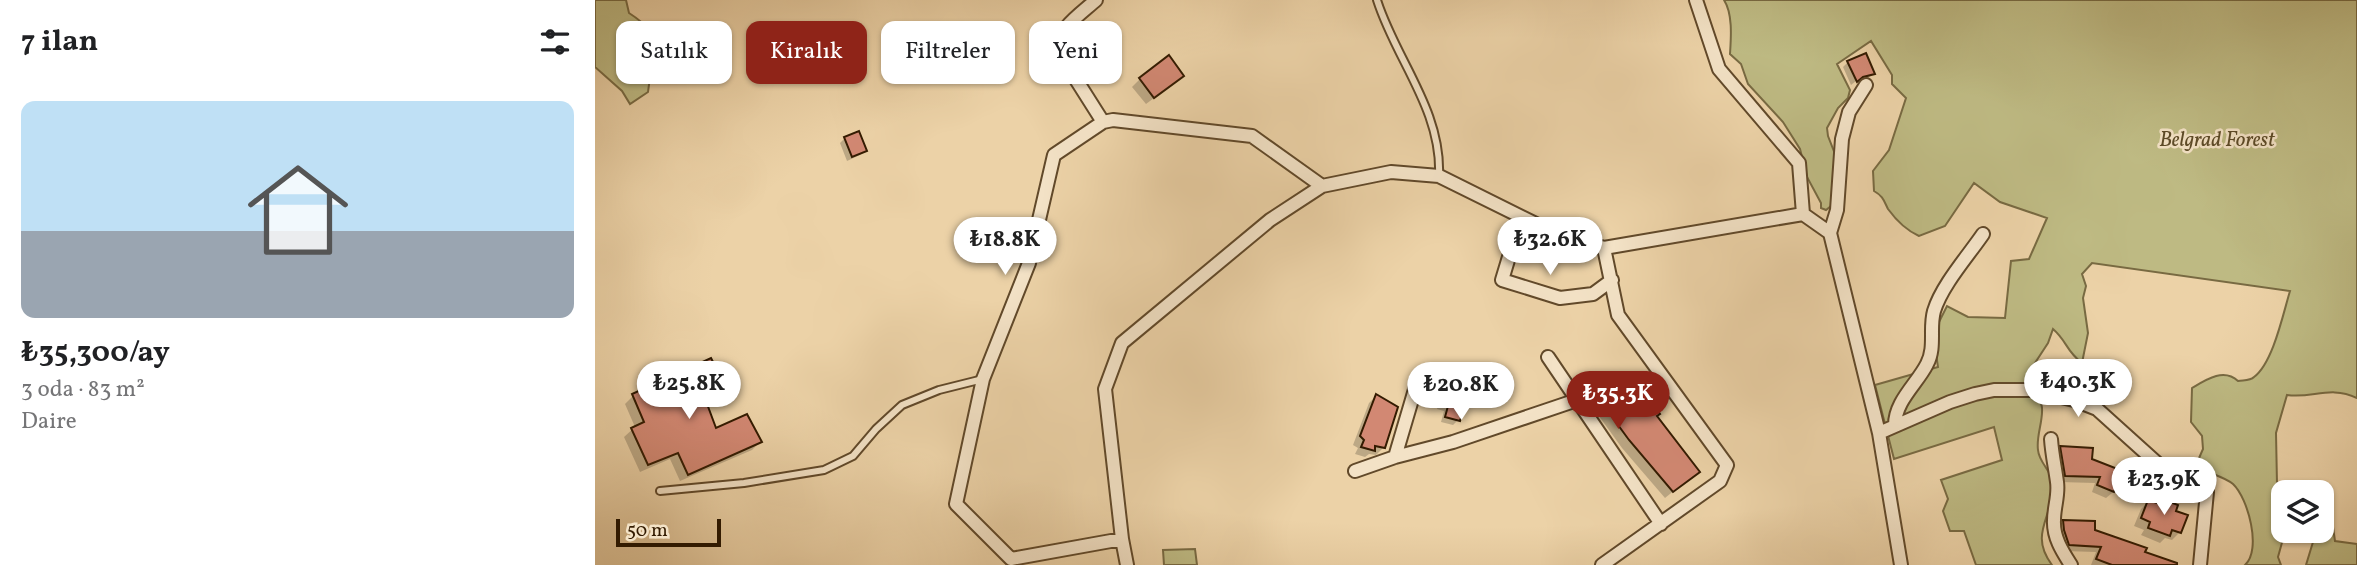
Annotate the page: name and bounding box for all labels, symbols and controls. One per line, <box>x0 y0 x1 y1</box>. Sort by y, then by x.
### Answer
text: 7 ilan <box>21 21 98 63</box>
chip: Satılık <box>616 21 732 84</box>
chip: Kiralık <box>746 21 867 84</box>
chip: Filtreler <box>881 21 1015 84</box>
chip: Yeni <box>1029 21 1122 84</box>
icon: filters <box>536 23 574 61</box>
park label: Belgrad Forest <box>2159 126 2276 155</box>
icon: home <box>235 147 361 273</box>
pin: ₺18.8K <box>948 218 1062 277</box>
pin: ₺32.6K <box>1493 218 1607 277</box>
text: ₺18.8K <box>970 224 1040 256</box>
text: ₺32.6K <box>1513 224 1587 256</box>
text: ₺35,300/ay <box>21 332 170 374</box>
pin: ₺40.3K <box>2021 360 2135 419</box>
pin: ₺25.8K <box>632 362 746 421</box>
pin: ₺20.8K <box>1404 362 1518 422</box>
text: ₺40.3K <box>2040 366 2116 398</box>
text: ₺25.8K <box>653 368 725 400</box>
text: ₺20.8K <box>1423 369 1499 401</box>
pin: ₺35.3K <box>1561 372 1675 431</box>
text: 3 oda · 83 m² <box>21 374 145 406</box>
text: ₺35.3K <box>1583 378 1653 410</box>
text: Daire <box>21 406 77 438</box>
pin: ₺23.9K <box>2107 458 2221 517</box>
text: ₺23.9K <box>2128 464 2200 496</box>
map controls <box>2271 480 2334 543</box>
button: layers <box>2271 480 2334 543</box>
scale bar <box>616 516 721 548</box>
text: 50 m <box>627 518 668 544</box>

